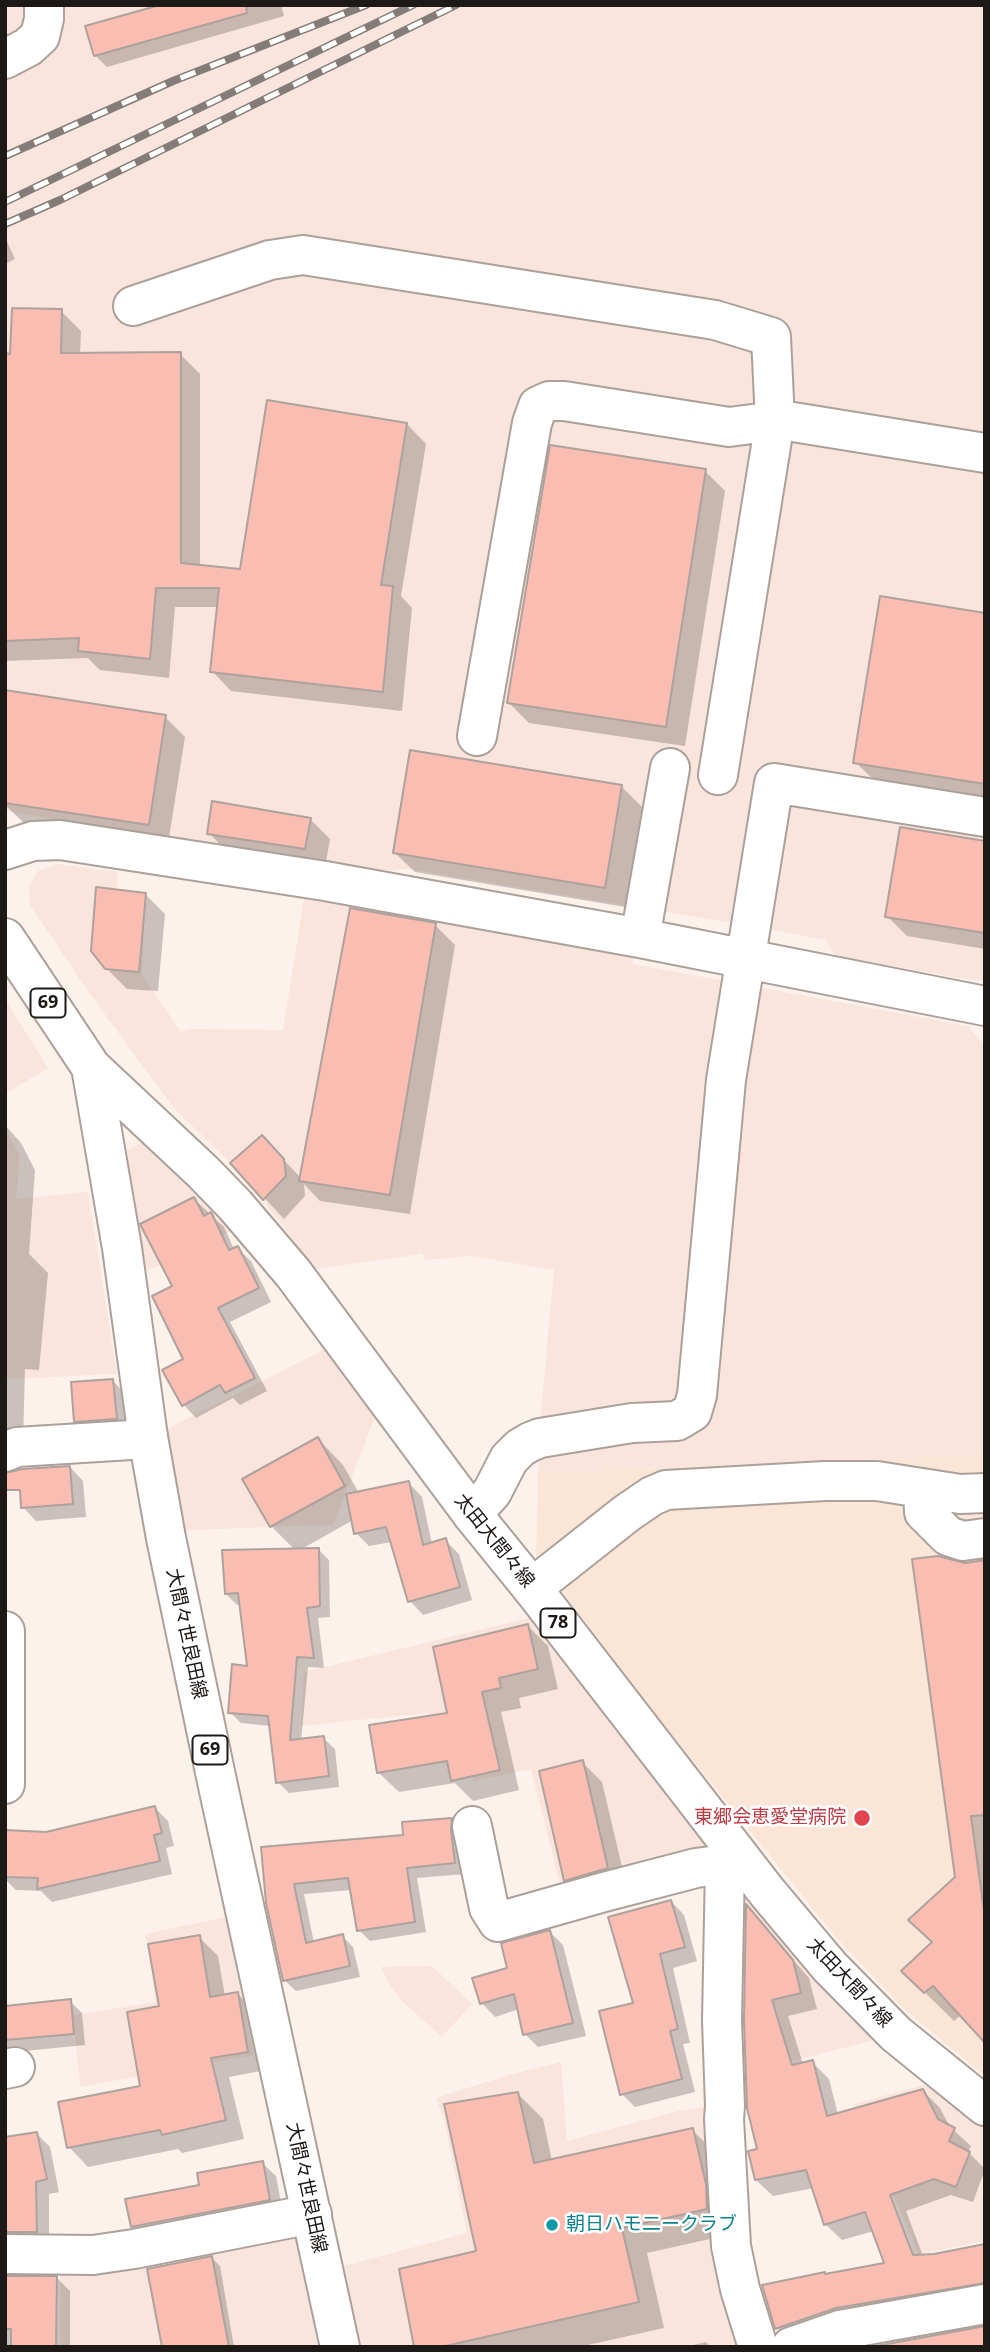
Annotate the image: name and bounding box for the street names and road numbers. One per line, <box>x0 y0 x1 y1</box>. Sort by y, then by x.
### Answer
road number: 69 <box>30 988 66 1018</box>
street label: 太田大間々線 <box>449 1490 539 1592</box>
street label: 大間々世良田線 <box>161 1567 211 1701</box>
road number: 78 <box>540 1608 576 1638</box>
road number: 69 <box>192 1736 228 1764</box>
street label: 太田大間々線 <box>802 1934 896 2032</box>
street label: 大間々世良田線 <box>281 2121 331 2255</box>

